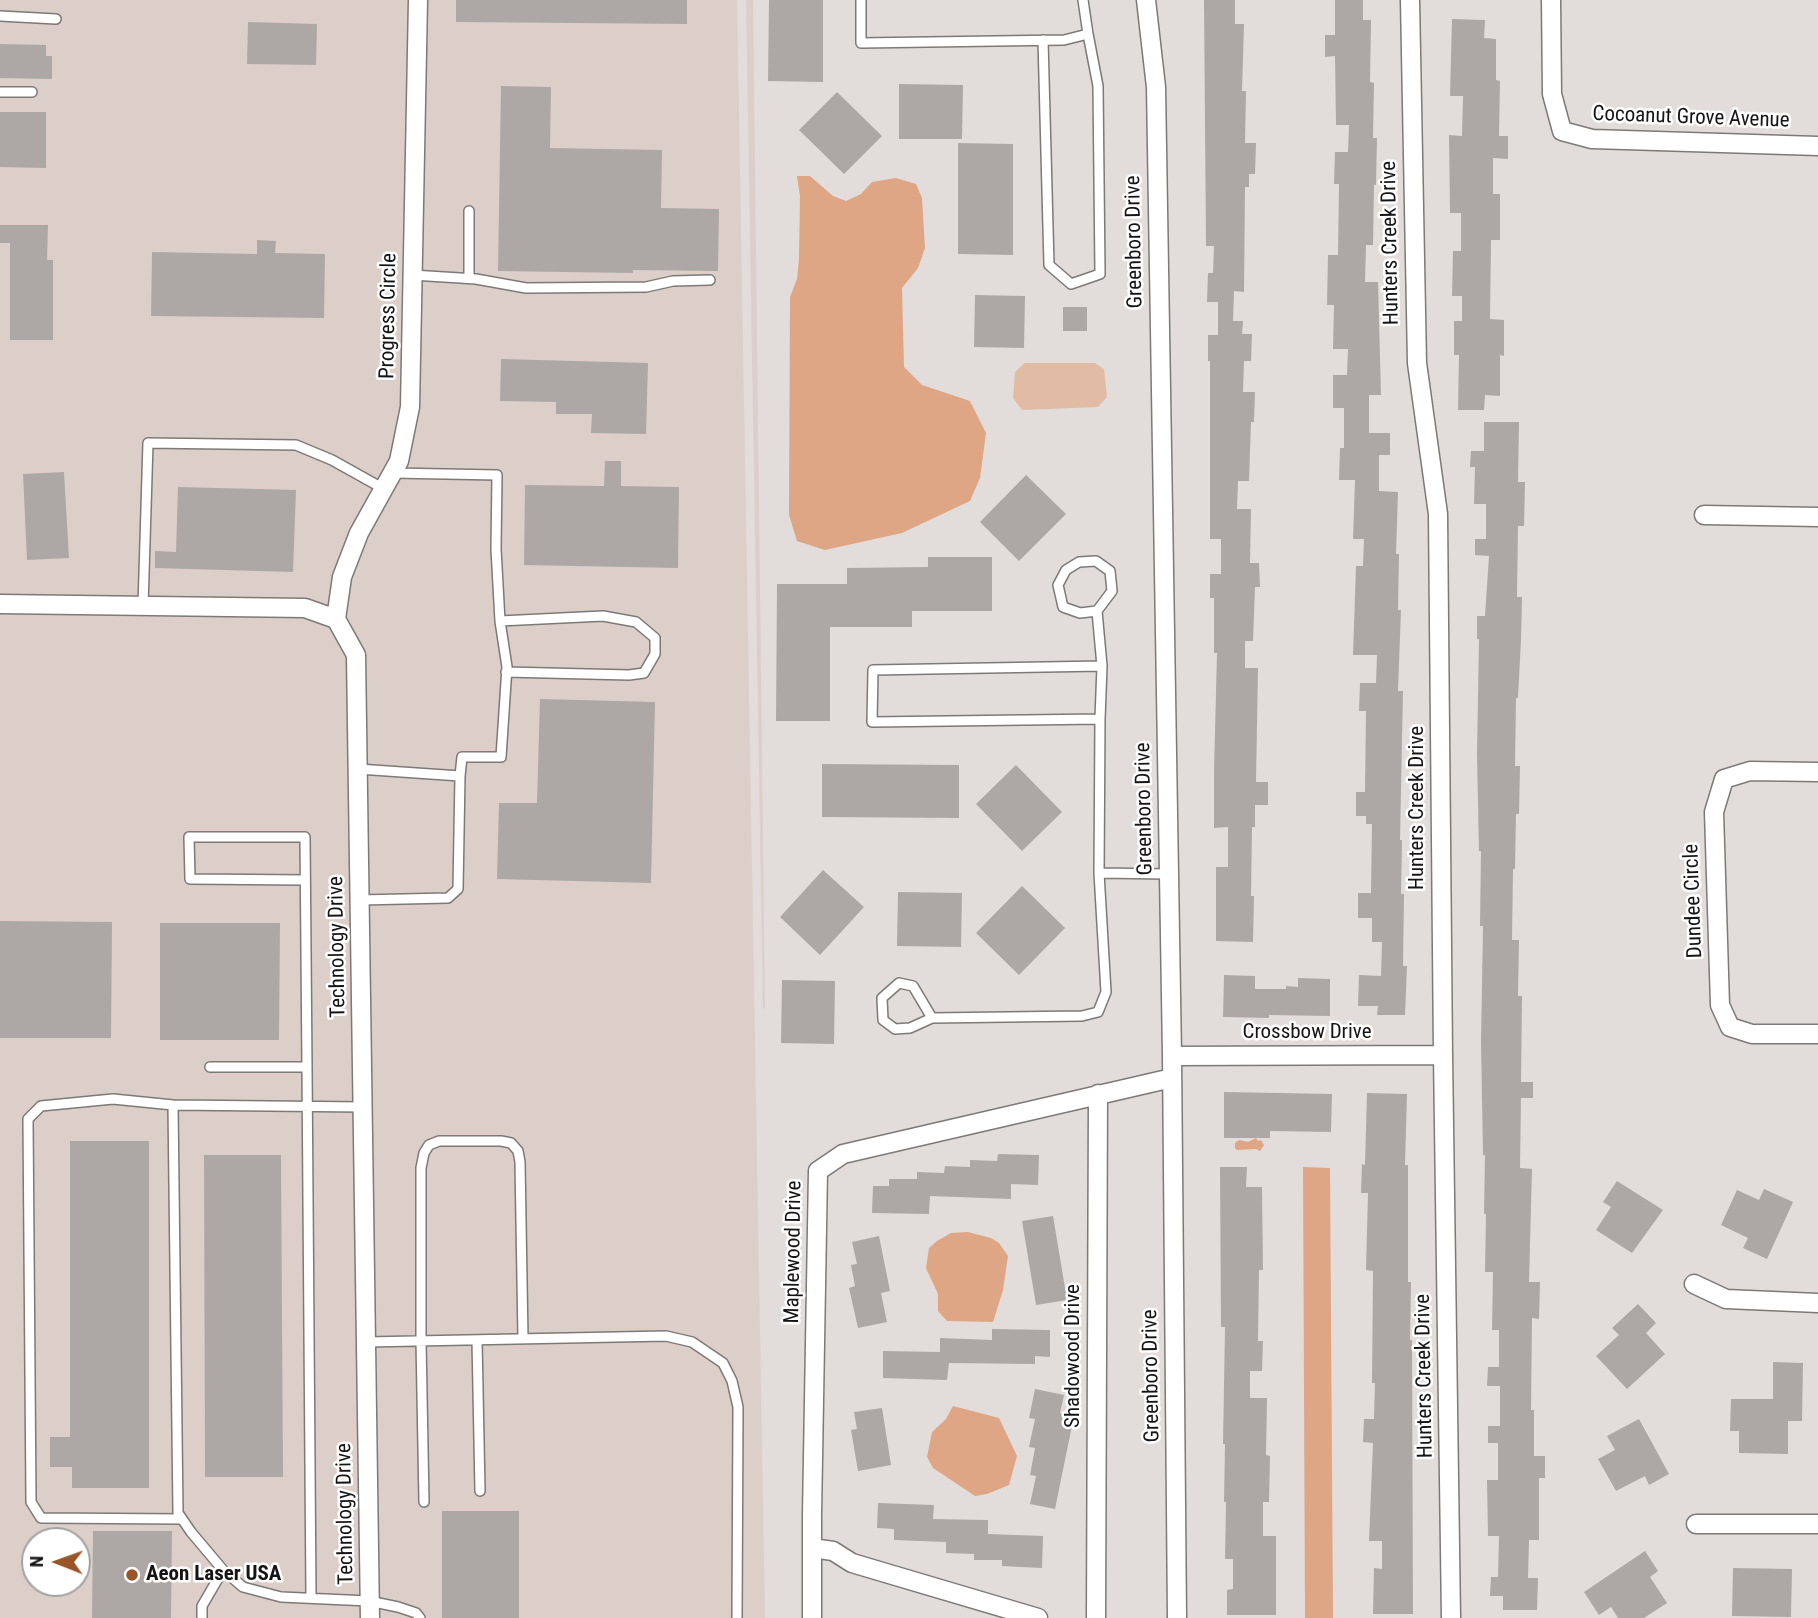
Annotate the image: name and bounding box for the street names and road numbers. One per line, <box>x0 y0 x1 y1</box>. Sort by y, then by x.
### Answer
street label: Cocoanut Grove Avenue <box>1592 102 1790 134</box>
street label: Hunters Creek Drive <box>1377 161 1405 325</box>
street label: Greenboro Drive <box>1121 175 1149 309</box>
street label: Progress Circle <box>375 253 403 379</box>
street label: Hunters Creek Drive <box>1405 726 1431 890</box>
street label: Greenboro Drive <box>1131 742 1159 876</box>
street label: Dundee Circle <box>1679 843 1709 959</box>
street label: Technology Drive <box>324 876 352 1018</box>
street label: Crossbow Drive <box>1242 1020 1372 1046</box>
street label: Maplewood Drive <box>780 1180 808 1324</box>
street label: Shadowood Drive <box>1061 1284 1087 1428</box>
street label: Hunters Creek Drive <box>1411 1294 1439 1458</box>
street label: Greenboro Drive <box>1138 1309 1166 1443</box>
street label: Technology Drive <box>332 1443 360 1585</box>

